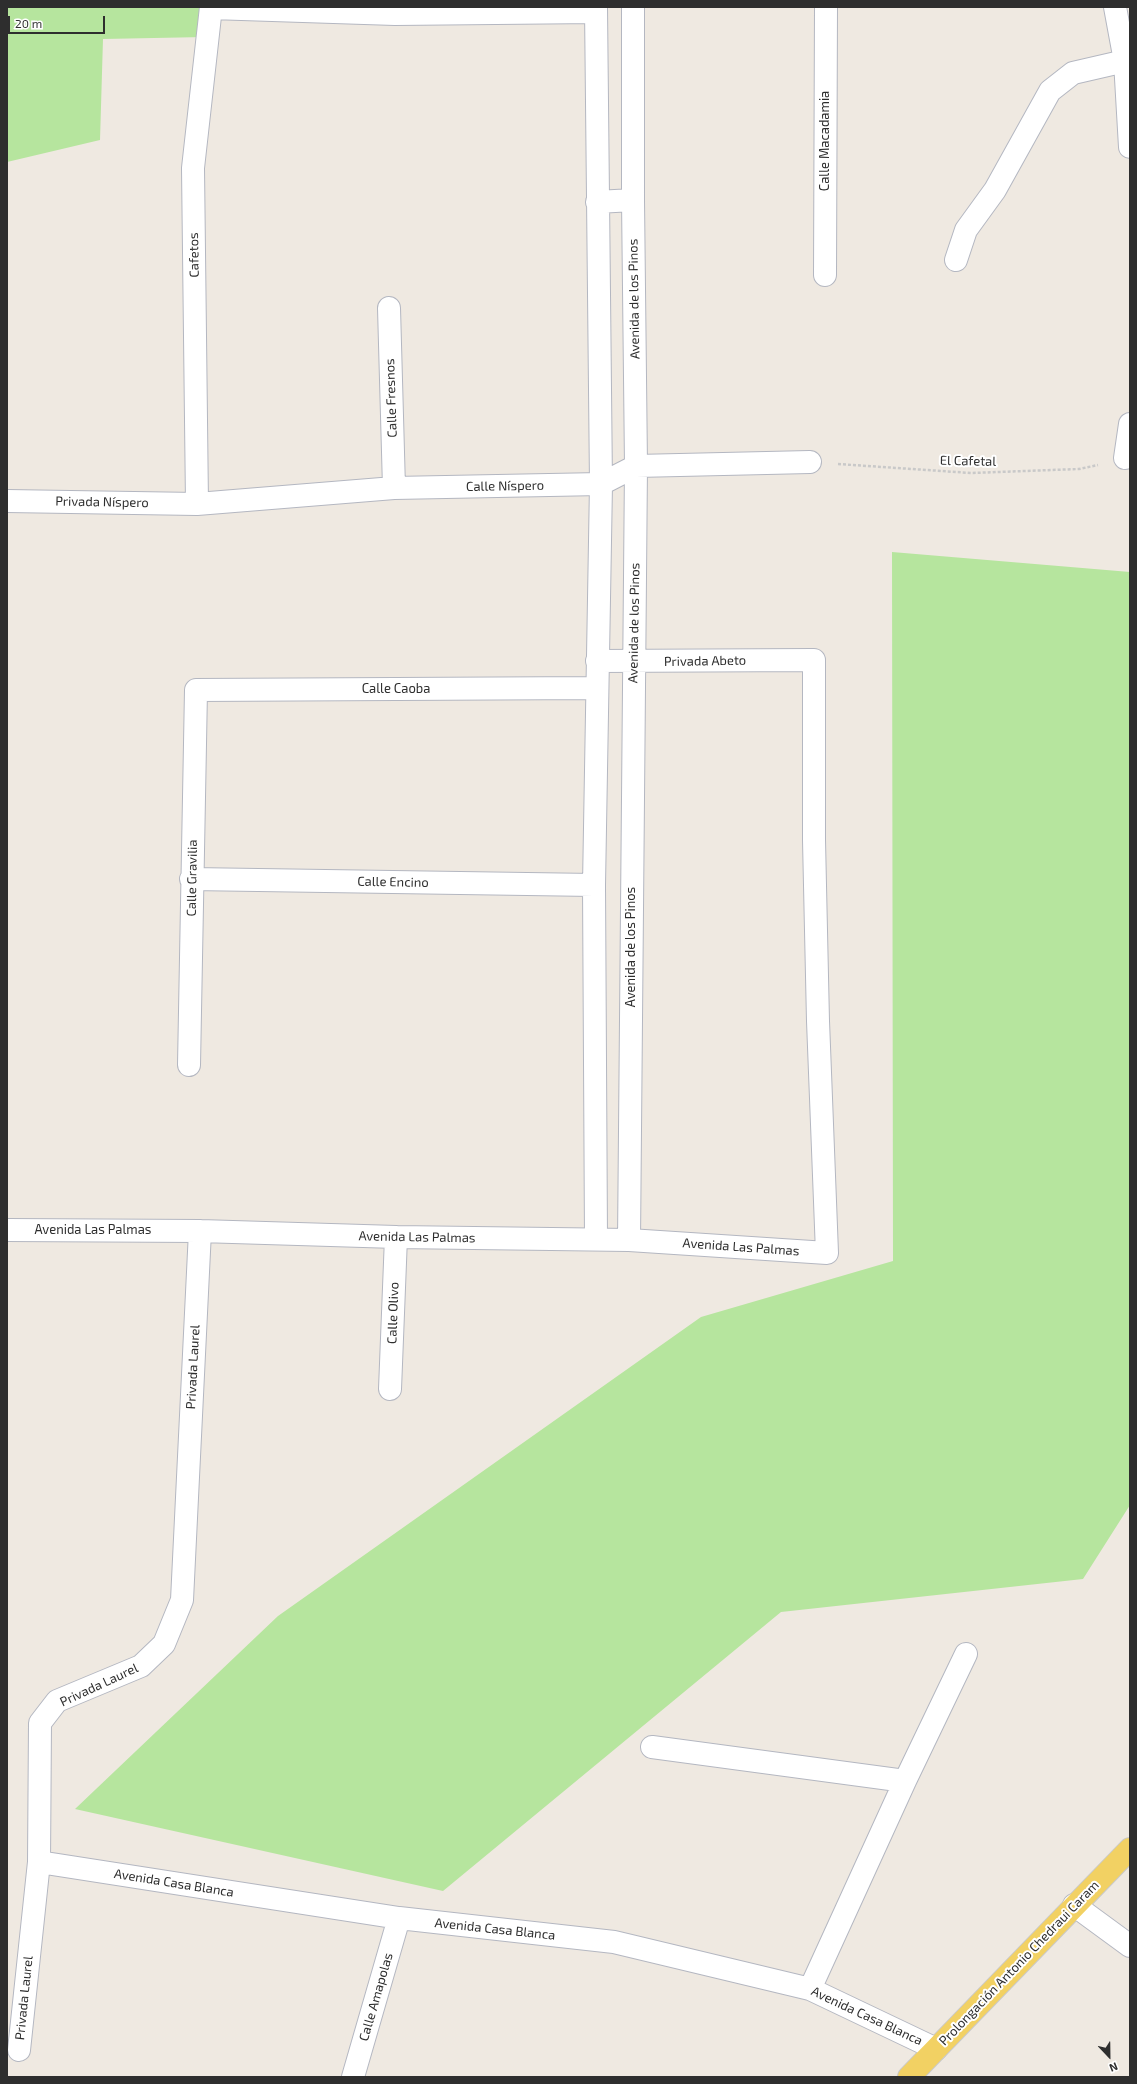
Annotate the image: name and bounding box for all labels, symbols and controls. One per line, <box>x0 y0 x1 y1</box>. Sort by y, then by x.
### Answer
scale bar <box>10 8 107 34</box>
text: 20 m <box>15 16 42 30</box>
street label: Calle Macadamia <box>817 91 833 191</box>
street label: Cafetos <box>186 232 202 278</box>
street label: Avenida de los Pinos <box>625 239 643 359</box>
street label: Calle Fresnos <box>382 358 400 438</box>
street label: El Cafetal <box>940 453 996 469</box>
street label: Calle Níspero <box>466 478 544 494</box>
street label: Privada Níspero <box>55 493 149 511</box>
street label: Avenida de los Pinos <box>625 563 643 683</box>
street label: Privada Abeto <box>664 652 746 670</box>
street label: Calle Caoba <box>362 681 430 697</box>
street label: Calle Gravilia <box>184 839 200 917</box>
street label: Calle Encino <box>357 874 429 890</box>
street label: Avenida de los Pinos <box>623 887 639 1007</box>
street label: Avenida Las Palmas <box>35 1222 151 1238</box>
street label: Avenida Las Palmas <box>358 1228 476 1246</box>
street label: Avenida Las Palmas <box>682 1235 800 1259</box>
street label: Calle Olivo <box>384 1282 402 1344</box>
street label: Privada Laurel <box>183 1324 203 1410</box>
street label: Privada Laurel <box>57 1660 141 1710</box>
street label: Avenida Casa Blanca <box>113 1866 235 1900</box>
street label: Prolongación Antonio Chedraui Caram <box>936 1877 1102 2049</box>
street label: Avenida Casa Blanca <box>434 1915 556 1943</box>
street label: Calle Amapolas <box>356 1951 396 2043</box>
street label: Privada Laurel <box>12 1955 36 2041</box>
street label: Avenida Casa Blanca <box>809 1983 925 2049</box>
north arrow <box>1089 2036 1129 2076</box>
text: N <box>1108 2060 1120 2075</box>

